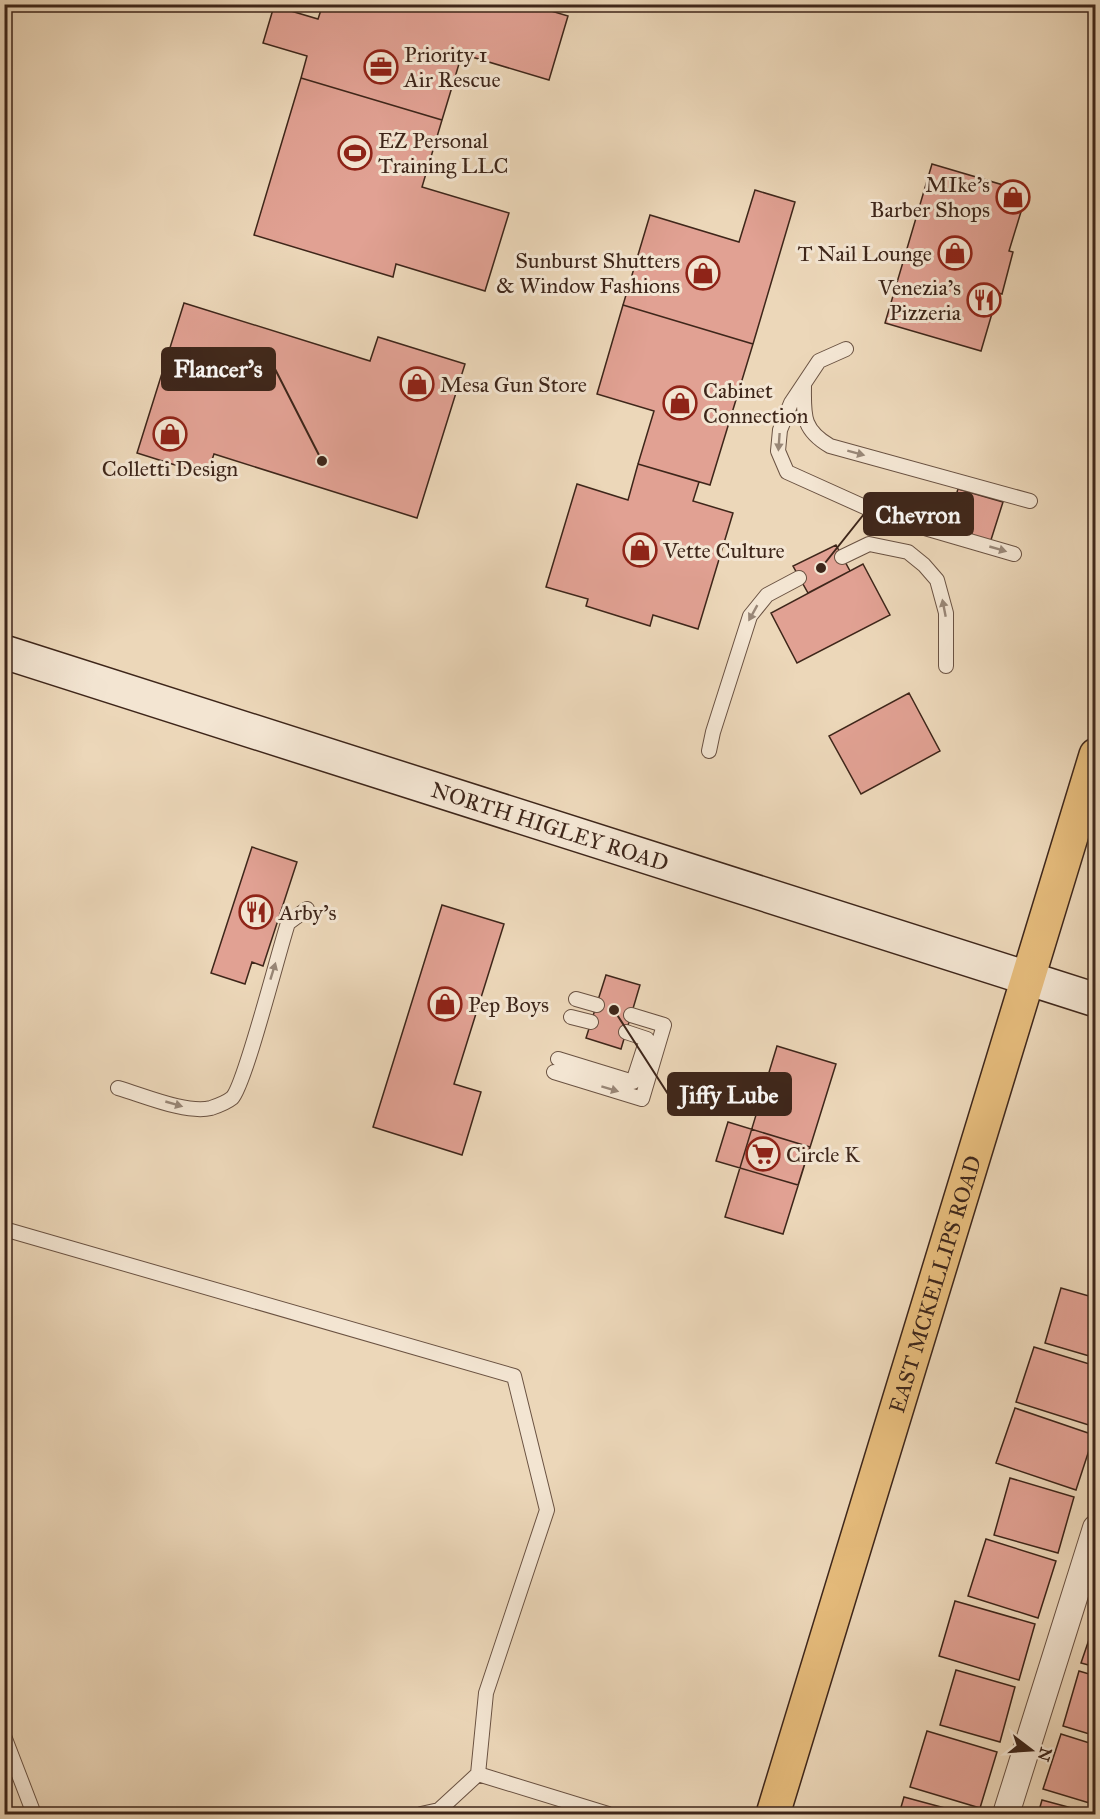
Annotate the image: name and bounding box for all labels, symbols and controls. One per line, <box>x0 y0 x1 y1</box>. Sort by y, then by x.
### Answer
place label: Priority 1 Air Rescue <box>403 41 501 93</box>
office icon: Priority 1 Air Rescue <box>363 49 399 85</box>
place label: EZ Personal Training LLC <box>378 127 509 179</box>
sports icon: EZ Personal Training LLC <box>337 135 373 171</box>
place label: MIke's Barber Shops <box>870 171 990 223</box>
shop icon: MIke's Barber Shops <box>995 179 1031 215</box>
shop icon: T Nail Lounge <box>937 235 973 271</box>
place label: T Nail Lounge <box>797 240 932 267</box>
place label: Sunburst Shutters & Window Fashions <box>496 247 680 299</box>
shop icon: Sunburst Shutters & Window Fashions <box>685 255 721 291</box>
place label: Venezia's Pizzeria <box>877 274 962 326</box>
restaurant icon: Venezia's Pizzeria <box>966 282 1002 318</box>
callout: Flancer's <box>162 348 275 390</box>
text: Flancer's <box>173 354 263 384</box>
shop icon: Mesa Gun Store <box>399 366 435 402</box>
place label: Mesa Gun Store <box>440 371 587 398</box>
place label: Cabinet Connection <box>703 377 808 429</box>
shop icon: Cabinet Connection <box>662 385 698 421</box>
shop icon: Colletti Design <box>152 416 188 452</box>
one-way arrow <box>774 432 784 451</box>
one-way arrow <box>847 449 865 458</box>
place label: Colletti Design <box>102 455 238 482</box>
callout: Chevron <box>864 493 973 535</box>
text: Chevron <box>875 500 961 530</box>
shop icon: Vette Culture <box>622 532 658 568</box>
place label: Vette Culture <box>662 537 785 564</box>
one-way arrow <box>989 545 1007 555</box>
one-way arrow <box>939 598 948 617</box>
one-way arrow <box>748 605 758 622</box>
street label: NORTH HIGLEY ROAD <box>428 776 672 877</box>
restaurant icon: Arby's <box>238 894 274 930</box>
place label: Arby's <box>278 899 337 926</box>
one-way arrow <box>269 962 278 980</box>
shop icon: Pep Boys <box>427 986 463 1022</box>
place label: Pep Boys <box>468 991 549 1018</box>
callout: Jiffy Lube <box>668 1073 791 1115</box>
text: Jiffy Lube <box>676 1080 779 1110</box>
one-way arrow <box>601 1085 619 1094</box>
one-way arrow <box>165 1100 183 1109</box>
supermarket icon: Circle K <box>745 1136 781 1172</box>
place label: Circle K <box>786 1141 861 1168</box>
street label: EAST MCKELLIPS ROAD <box>883 1152 987 1416</box>
north arrow <box>1001 1720 1061 1780</box>
text: N <box>1034 1745 1056 1764</box>

